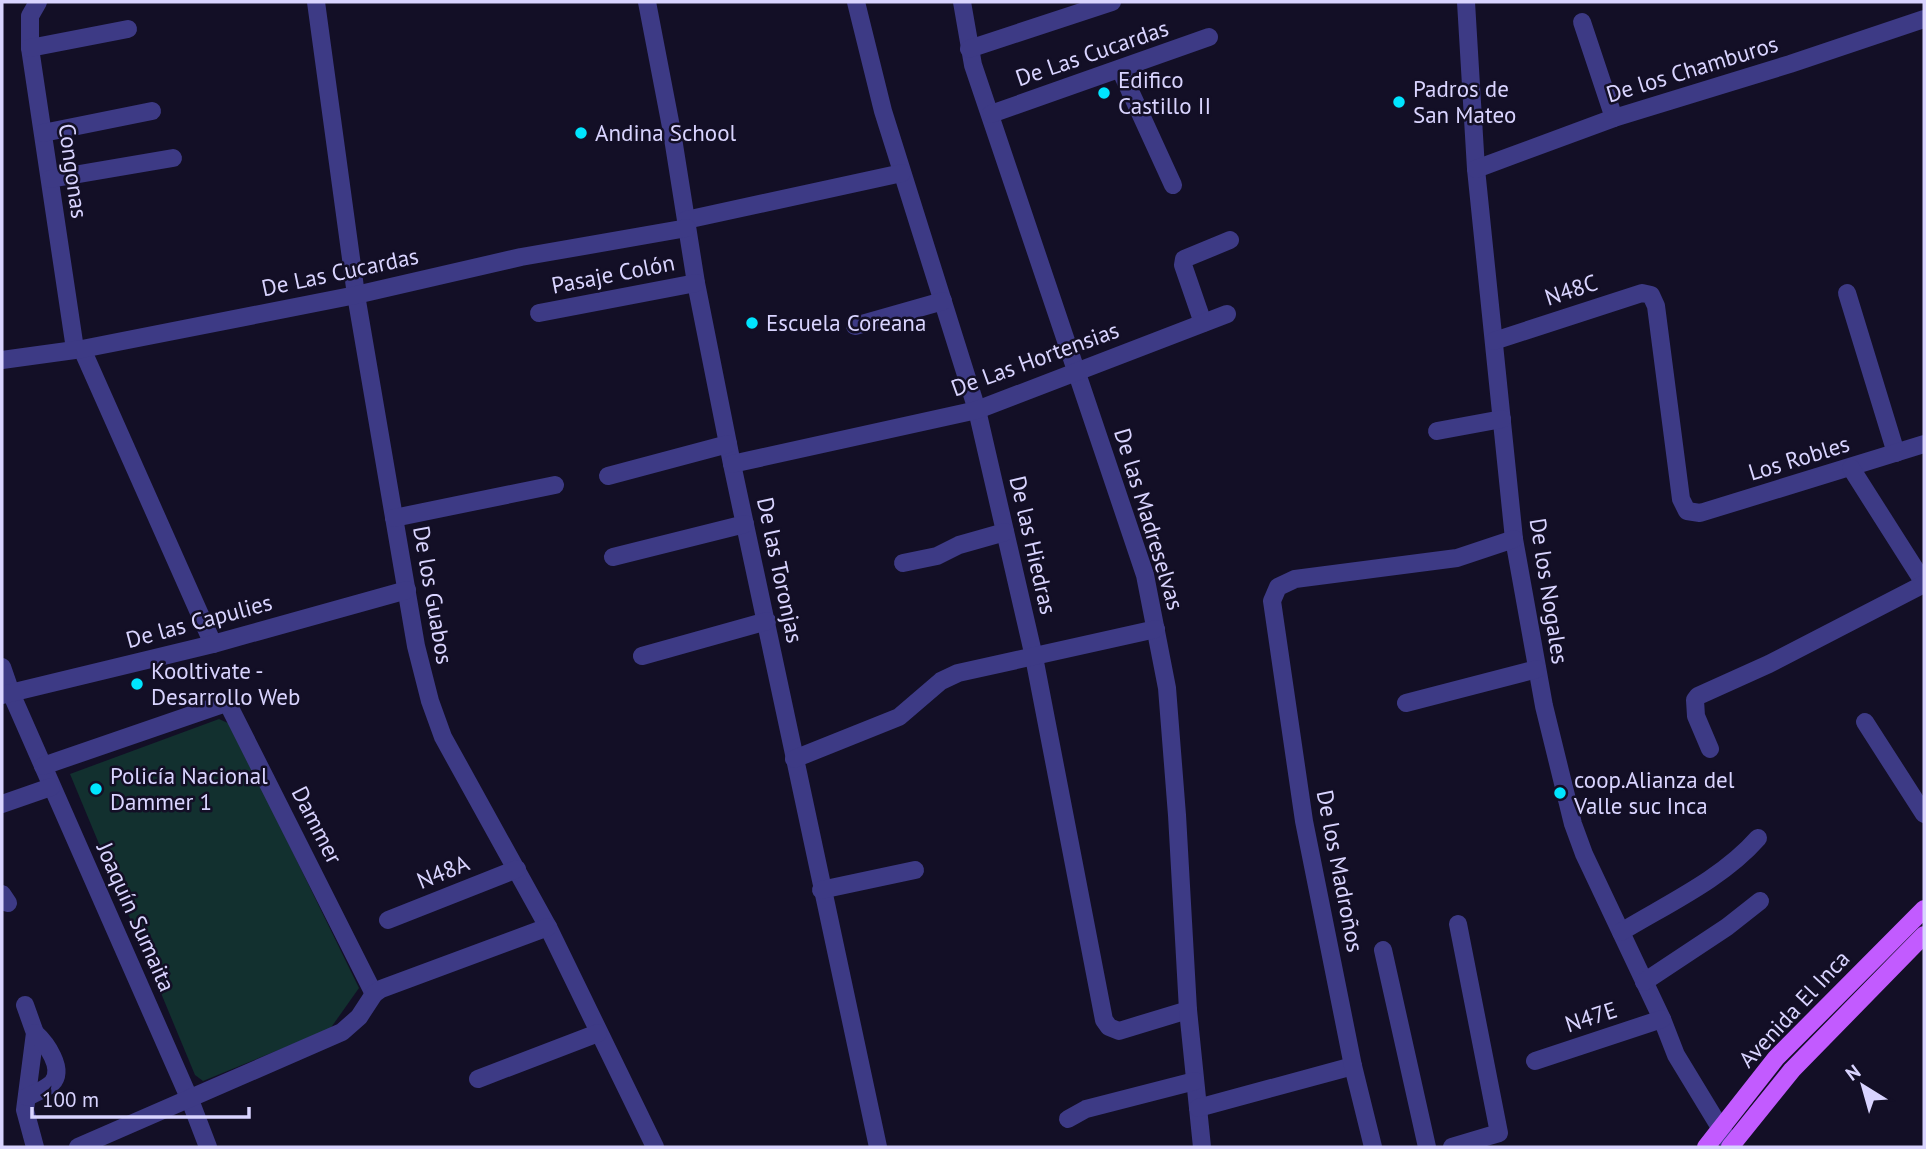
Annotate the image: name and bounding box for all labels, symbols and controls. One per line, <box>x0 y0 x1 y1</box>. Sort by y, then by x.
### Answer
street label: De Las Cucardas <box>1012 13 1172 92</box>
street label: De los Chamburos <box>1602 29 1781 108</box>
place label: Edifico Castillo II <box>1118 65 1211 120</box>
place label: Padros de San Mateo <box>1413 74 1516 129</box>
marker: Edifico Castillo II <box>1096 85 1112 101</box>
marker: Padros de San Mateo <box>1391 94 1407 110</box>
place label: Andina School <box>595 118 737 147</box>
street label: Congonas <box>52 122 95 220</box>
marker: Andina School <box>573 125 589 141</box>
street label: De Las Cucardas <box>259 241 421 302</box>
street label: Pasaje Colón <box>549 247 677 300</box>
street label: N48C <box>1541 267 1601 312</box>
place label: Escuela Coreana <box>766 308 926 337</box>
marker: Escuela Coreana <box>744 315 760 331</box>
street label: De Las Hortensias <box>947 315 1123 402</box>
street label: De las Madreselvas <box>1108 424 1191 613</box>
street label: Los Robles <box>1745 428 1853 487</box>
street label: De las Hiedras <box>1003 473 1064 617</box>
street label: De las Toronjas <box>751 494 810 645</box>
street label: De los Nogales <box>1524 516 1575 666</box>
street label: De los Guabos <box>407 523 460 666</box>
street label: De las Capulies <box>123 587 275 654</box>
place label: Kooltivate - Desarrollo Web <box>151 656 300 711</box>
marker: Kooltivate - Desarrollo Web <box>129 676 145 692</box>
place label: Policía Nacional Dammer 1 <box>110 761 268 816</box>
place label: coop.Alianza del Valle suc Inca <box>1573 765 1735 820</box>
marker: Policía Nacional Dammer 1 <box>88 781 104 797</box>
street label: Dammer <box>286 781 349 869</box>
marker: coop.Alianza del Valle suc Inca <box>1552 785 1568 801</box>
street label: De los Madroños <box>1311 787 1370 954</box>
street label: Joaquín Sumaita <box>90 837 182 996</box>
street label: N48A <box>412 848 474 895</box>
street label: Avenida El Inca <box>1732 944 1855 1073</box>
street label: N47E <box>1561 995 1620 1038</box>
north arrow <box>1828 1051 1898 1121</box>
text: N <box>1841 1059 1865 1086</box>
scale bar <box>32 1076 248 1120</box>
text: 100 m <box>42 1086 99 1113</box>

